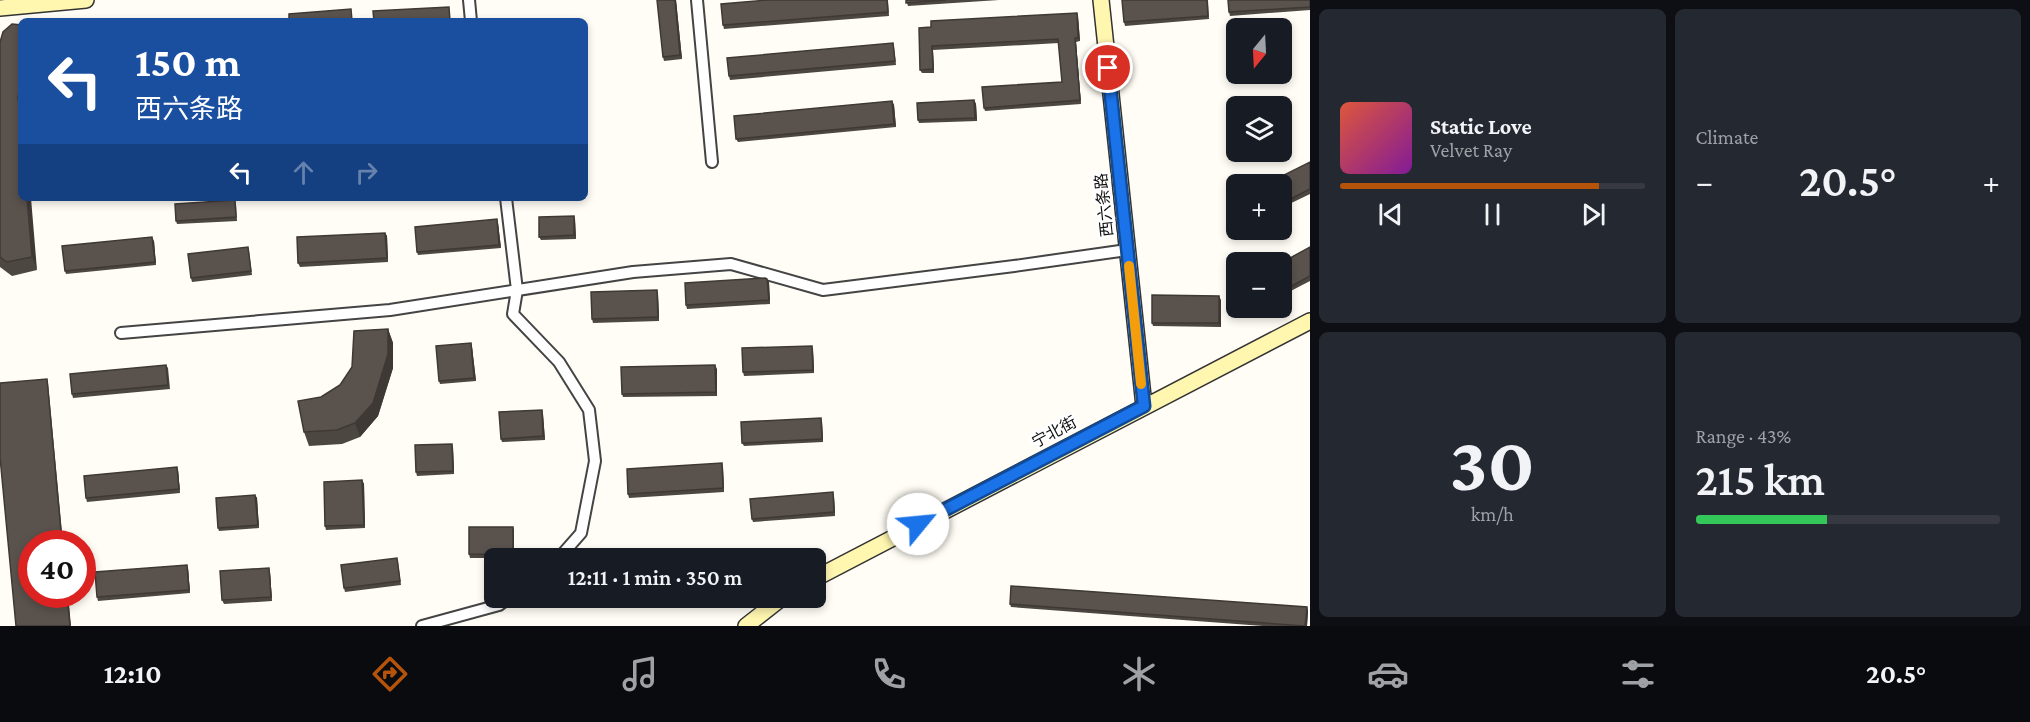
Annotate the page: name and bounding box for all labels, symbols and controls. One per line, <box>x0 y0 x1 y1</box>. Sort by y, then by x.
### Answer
north arrow <box>1226 18 1292 84</box>
map controls <box>1226 18 1292 318</box>
text: 150 m <box>135 38 240 85</box>
icon: left <box>36 42 114 120</box>
pin <box>1082 42 1133 93</box>
icon: arrive <box>1091 51 1124 84</box>
text: 西六条路 <box>135 94 243 124</box>
button: layers <box>1226 96 1292 162</box>
text: Static Love <box>1430 114 1532 139</box>
text: Climate <box>1696 126 1758 148</box>
text: Velvet Ray <box>1430 139 1512 161</box>
icon: left <box>224 156 257 189</box>
icon: ahead <box>287 156 320 189</box>
icon: right <box>350 156 383 189</box>
text: 20.5° <box>1799 156 1896 206</box>
text: − <box>1696 163 1713 200</box>
text: + <box>1983 163 2000 200</box>
street label: 西六条路 <box>1092 172 1116 238</box>
button: + <box>1226 174 1292 240</box>
icon: previous <box>1374 198 1407 231</box>
icon: pause <box>1476 198 1509 231</box>
icon: next <box>1577 198 1610 231</box>
button: − <box>1226 252 1292 318</box>
street label: 宁北街 <box>1029 413 1079 451</box>
text: 30 <box>1450 420 1535 507</box>
text: Range · 43% <box>1696 425 1791 447</box>
text: 215 km <box>1696 455 1825 505</box>
position arrow <box>886 492 950 556</box>
text: km/h <box>1471 503 1514 525</box>
speed limit sign: 40 <box>18 530 96 608</box>
text: 12:11 · 1 min · 350 m <box>568 565 742 590</box>
icon: directions <box>369 653 411 695</box>
icon: music <box>619 653 661 695</box>
icon: phone <box>868 653 910 695</box>
icon: climate <box>1118 653 1160 695</box>
icon: car <box>1367 653 1409 695</box>
icon: filters <box>1617 653 1659 695</box>
text: 12:10 <box>104 659 162 689</box>
text: 20.5° <box>1866 659 1926 689</box>

